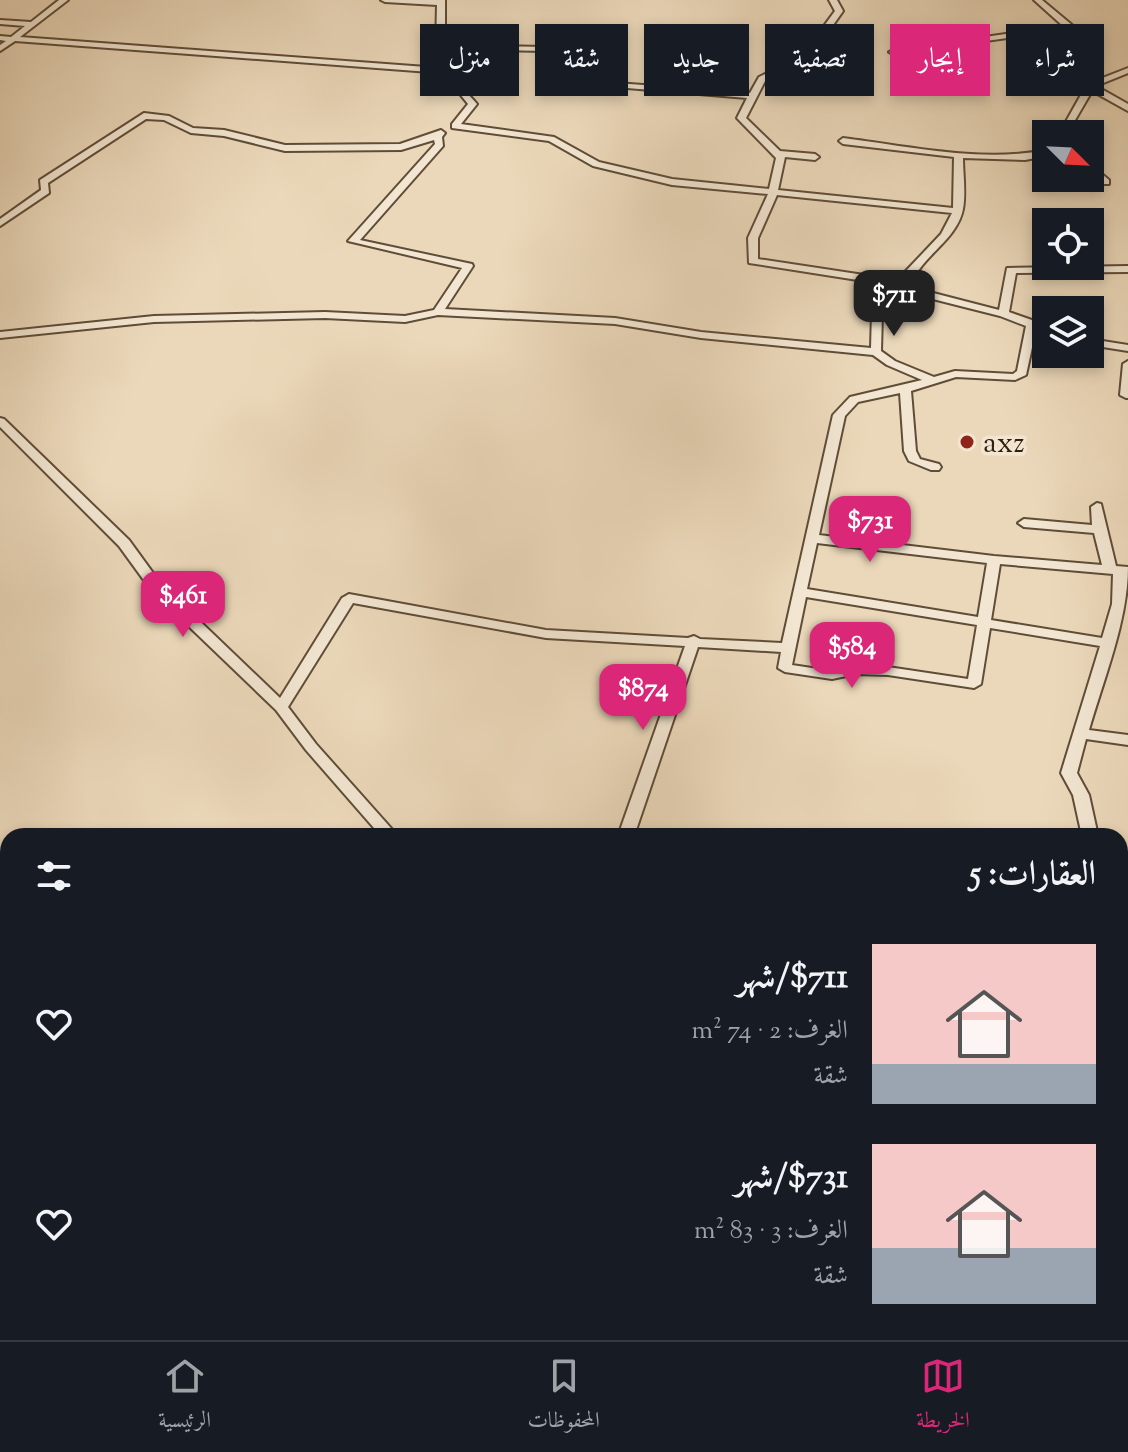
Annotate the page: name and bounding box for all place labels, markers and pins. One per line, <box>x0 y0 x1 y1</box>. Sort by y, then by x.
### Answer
pin: $711 <box>847 270 941 338</box>
place label: axz <box>983 423 1025 466</box>
marker: axz <box>958 433 976 451</box>
pin: $731 <box>823 496 917 564</box>
pin: $461 <box>136 571 230 639</box>
pin: $584 <box>805 622 899 690</box>
pin: $874 <box>596 664 690 732</box>

